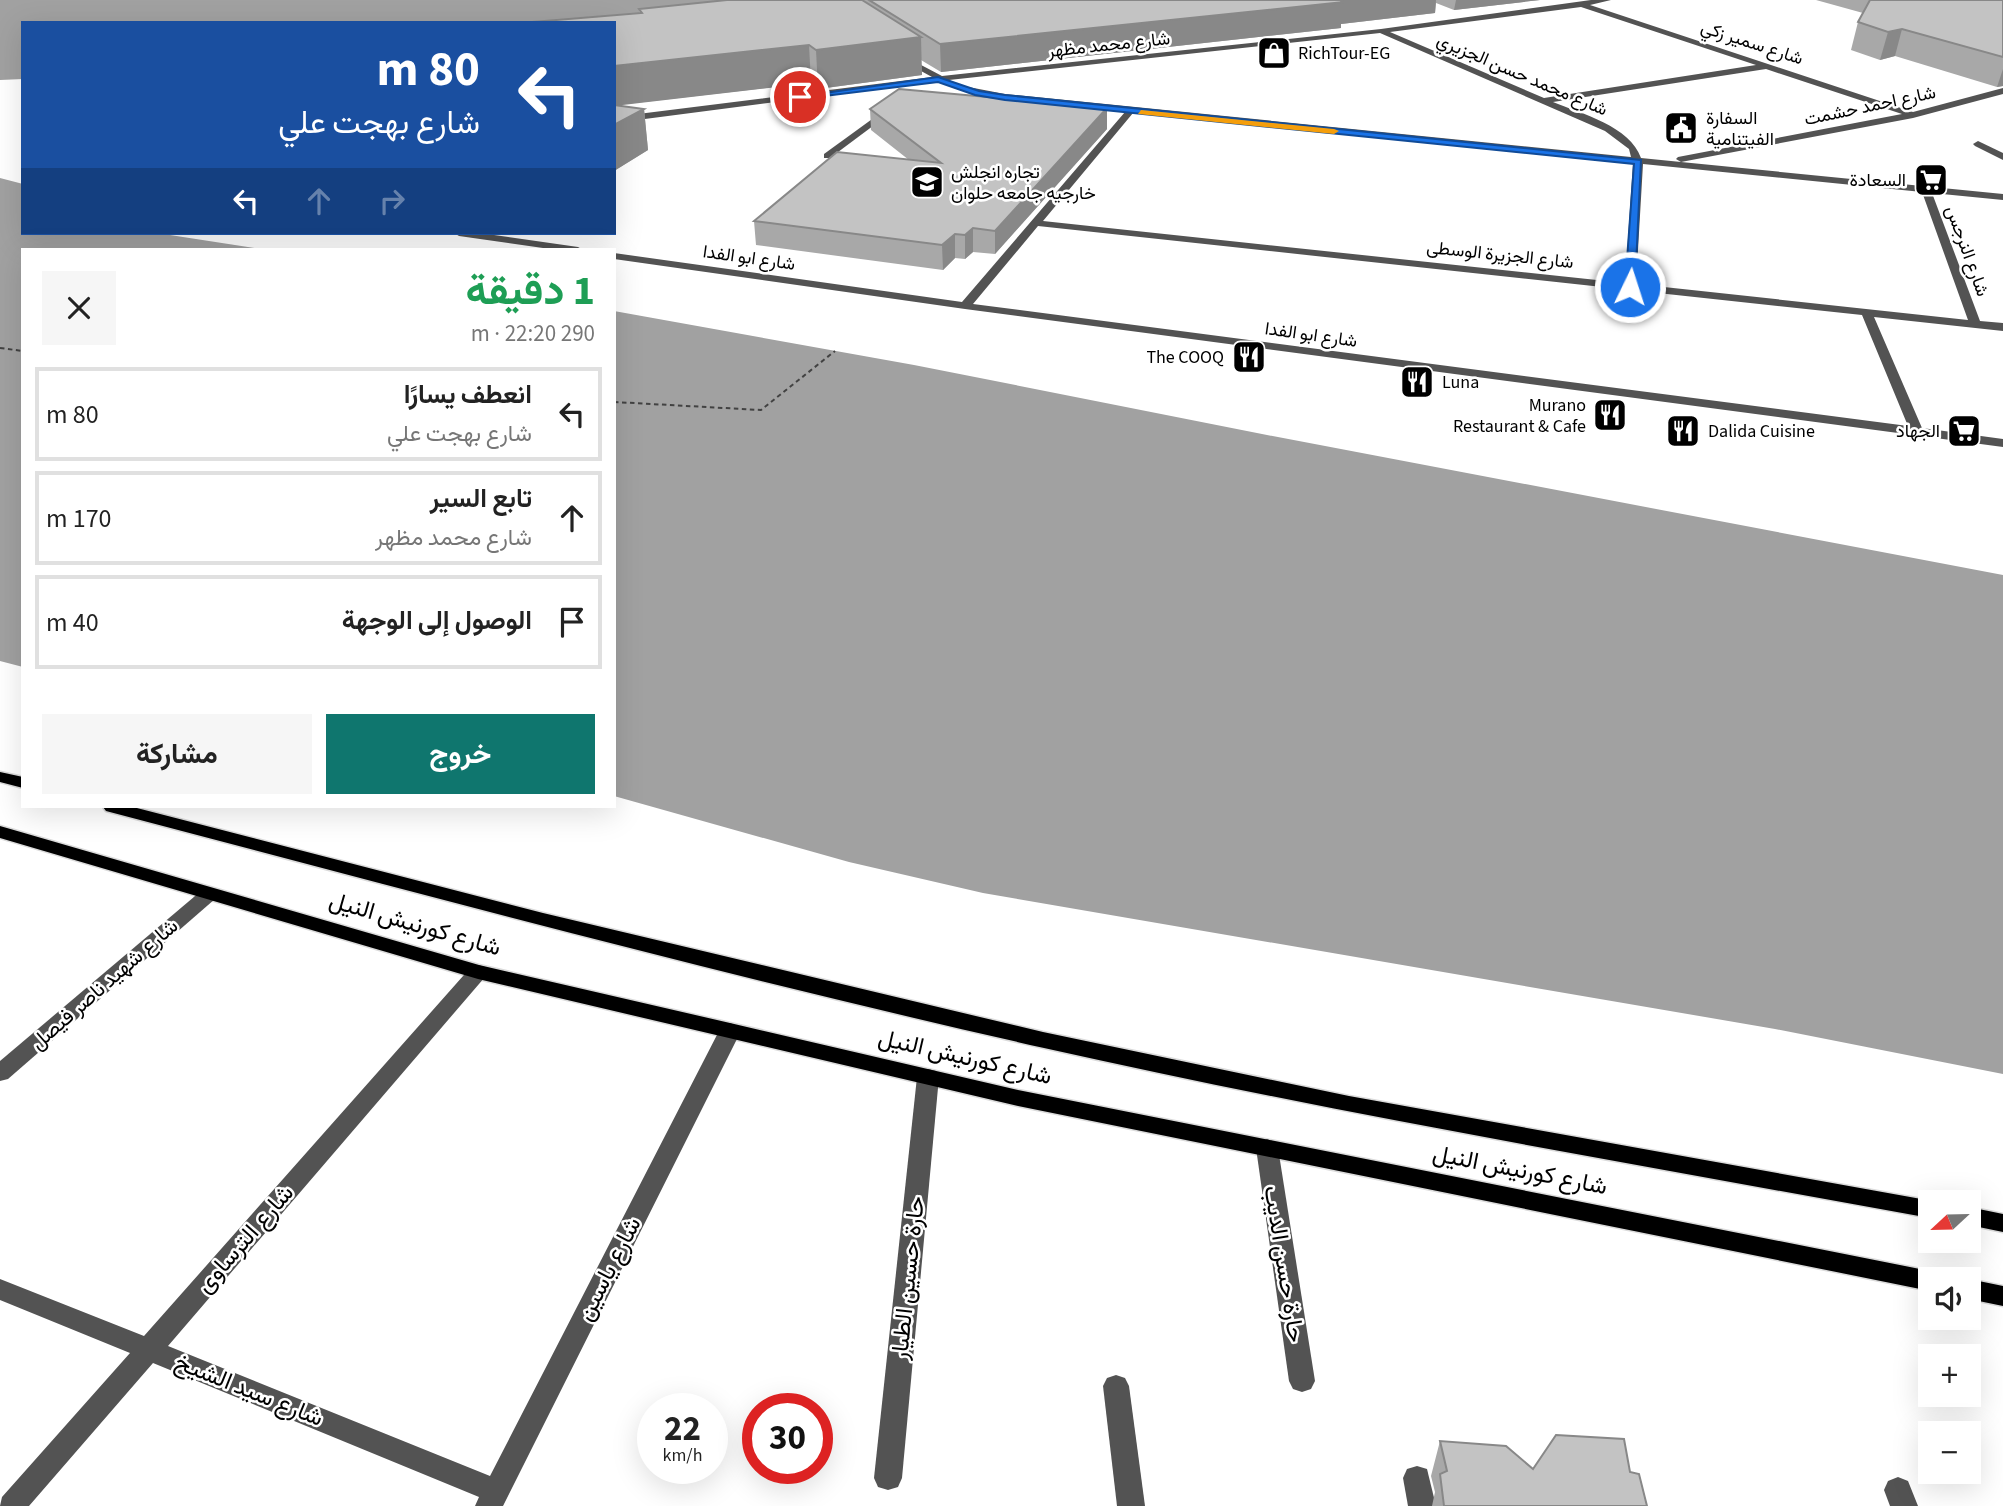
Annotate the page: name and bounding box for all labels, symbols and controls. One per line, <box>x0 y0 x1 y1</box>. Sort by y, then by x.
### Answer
street label: شارع سمير زكي <box>1697 15 1806 73</box>
street label: شارع محمد مظهر <box>1046 26 1171 64</box>
street label: شارع محمد حسن الجزيري <box>1432 28 1611 124</box>
shop icon: RichTour-EG <box>1255 34 1293 72</box>
text: 80 m <box>376 35 480 105</box>
place label: RichTour-EG <box>1298 41 1390 66</box>
icon: left <box>504 49 595 140</box>
pin <box>770 67 830 127</box>
icon: arrive <box>781 78 819 116</box>
street label: شارع احمد حشمت <box>1802 80 1938 132</box>
text: شارع بهجت علي <box>278 100 480 146</box>
place label: السفارة الفيتنامية <box>1706 106 1774 152</box>
public building icon: السفارة الفيتنامية <box>1662 109 1700 147</box>
place label: تجاره انجلش خارجيه جامعه حلوان <box>951 160 1096 206</box>
supermarket icon: السعادة <box>1912 161 1950 199</box>
school or university icon: تجاره انجلش خارجيه جامعه حلوان <box>908 163 946 201</box>
place label: السعادة <box>1849 168 1906 193</box>
icon: left <box>227 182 265 220</box>
icon: ahead <box>300 182 338 220</box>
icon: right <box>373 182 411 220</box>
street label: شارع النرجس <box>1939 202 1995 300</box>
street label: شارع الجزيرة الوسطى <box>1425 235 1575 275</box>
street label: شارع ابو الفدا <box>701 239 797 277</box>
position arrow <box>1593 250 1667 324</box>
text: 1 دقيقة <box>465 261 595 321</box>
button: close <box>42 271 116 345</box>
street label: شارع ابو الفدا <box>1263 316 1359 354</box>
text: 290 m · 22:20 <box>471 317 595 350</box>
restaurant icon: The COOQ <box>1230 338 1268 376</box>
place label: The COOQ <box>1146 345 1224 370</box>
restaurant icon: Luna <box>1398 363 1436 401</box>
place label: Luna <box>1442 370 1479 395</box>
text: انعطف يسارًا <box>404 376 532 413</box>
place label: Murano Restaurant & Cafe <box>1453 393 1586 439</box>
icon: left <box>553 395 591 433</box>
text: 80 m <box>46 396 99 433</box>
restaurant icon: Murano Restaurant & Cafe <box>1591 396 1629 434</box>
restaurant icon: Dalida Cuisine <box>1664 412 1702 450</box>
supermarket icon: الجهاد <box>1945 412 1983 450</box>
text: شارع بهجت علي <box>387 417 532 450</box>
place label: Dalida Cuisine <box>1708 419 1815 444</box>
place label: الجهاد <box>1896 419 1940 444</box>
text: تابع السير <box>430 480 532 517</box>
icon: ahead <box>553 499 591 537</box>
text: 170 m <box>46 500 112 537</box>
text: شارع محمد مظهر <box>375 521 532 554</box>
text: الوصول إلى الوجهة <box>342 602 532 639</box>
icon: arrive <box>553 603 591 641</box>
text: 40 m <box>46 604 99 641</box>
button: مشاركة <box>42 714 312 794</box>
button: خروج <box>326 714 595 794</box>
street label: شارع كورنيش النيل <box>325 883 505 965</box>
street label: شارع شهيد ناصر فيصل <box>24 911 184 1057</box>
street label: شارع كورنيش النيل <box>875 1020 1055 1094</box>
street label: شارع كورنيش النيل <box>1430 1136 1610 1204</box>
street label: شارع الترساوى <box>188 1177 302 1301</box>
street label: حارة حسن الديب <box>1254 1183 1314 1345</box>
north arrow <box>1918 1190 1981 1253</box>
map controls <box>1918 1190 1981 1484</box>
street label: حارة حسين الطيار <box>882 1194 934 1363</box>
street label: شارع ياسين <box>568 1211 650 1327</box>
button: sound <box>1918 1267 1981 1330</box>
street label: شارع سيد الشيخ <box>169 1344 329 1436</box>
button: + <box>1918 1344 1981 1407</box>
speed limit sign: 30 <box>742 1393 833 1484</box>
text: 22 <box>664 1404 701 1454</box>
button: − <box>1918 1421 1981 1484</box>
text: km/h <box>663 1443 702 1468</box>

